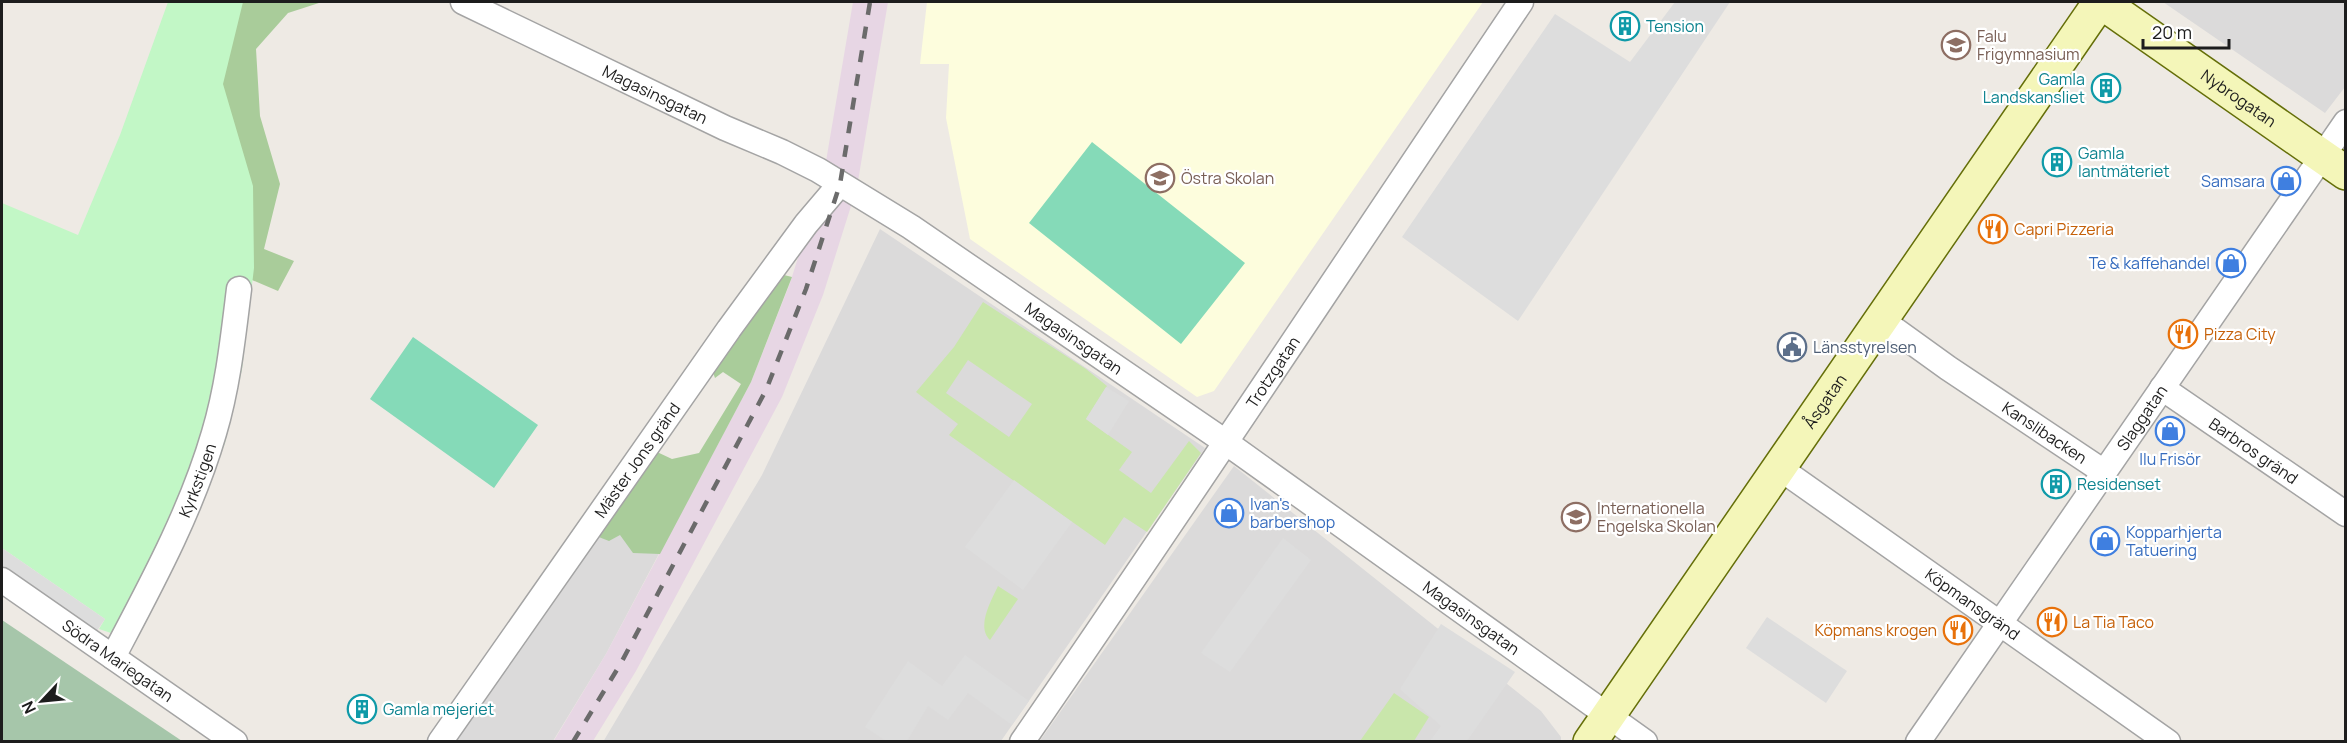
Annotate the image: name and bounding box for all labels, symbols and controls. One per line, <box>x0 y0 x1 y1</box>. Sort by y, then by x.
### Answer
building icon: Tension <box>1609 10 1641 42</box>
scale bar <box>2143 12 2228 50</box>
place label: Tension <box>1646 15 1704 37</box>
text: 20 m <box>2152 20 2192 44</box>
place label: Falu Frigymnasium <box>1977 25 2080 65</box>
school or university icon: Falu Frigymnasium <box>1940 29 1972 61</box>
street label: Magasinsgatan <box>599 60 711 129</box>
street label: Nybrogatan <box>2197 64 2281 132</box>
place label: Gamla Landskansliet <box>1983 68 2085 108</box>
building icon: Gamla Landskansliet <box>2090 72 2122 104</box>
place label: Gamla lantmäteriet <box>2078 142 2170 182</box>
building icon: Gamla lantmäteriet <box>2041 146 2073 178</box>
school or university icon: Östra Skolan <box>1144 162 1176 194</box>
shop icon: Samsara <box>2270 165 2302 197</box>
place label: Östra Skolan <box>1181 167 1274 189</box>
place label: Samsara <box>2201 170 2265 192</box>
restaurant icon: Capri Pizzeria <box>1977 213 2009 245</box>
place label: Capri Pizzeria <box>2014 218 2114 240</box>
shop icon: Te & kaffehandel <box>2215 247 2247 279</box>
place label: Te & kaffehandel <box>2089 252 2210 274</box>
street label: Magasinsgatan <box>1020 297 1127 379</box>
restaurant icon: Pizza City <box>2167 318 2199 350</box>
place label: Pizza City <box>2204 323 2276 345</box>
public building icon: Länsstyrelsen <box>1776 331 1808 363</box>
street label: Trotzgatan <box>1241 332 1305 412</box>
place label: Länsstyrelsen <box>1813 336 1917 358</box>
street label: Åsgatan <box>1798 369 1852 433</box>
street label: Slaggatan <box>2111 381 2172 455</box>
street label: Kanslibacken <box>1998 396 2091 469</box>
street label: Mäster Jons gränd <box>589 398 685 522</box>
street label: Barbros gränd <box>2205 412 2302 489</box>
shop icon: Ilu Frisör <box>2154 415 2186 447</box>
street label: Kyrkstigen <box>173 441 221 521</box>
place label: Ilu Frisör <box>2139 448 2201 470</box>
building icon: Residenset <box>2040 468 2072 500</box>
place label: Residenset <box>2077 473 2161 495</box>
place label: Ivan's barbershop <box>1250 493 1335 533</box>
shop icon: Ivan's barbershop <box>1213 497 1245 529</box>
place label: Internationella Engelska Skolan <box>1597 497 1716 537</box>
school or university icon: Internationella Engelska Skolan <box>1560 501 1592 533</box>
place label: Kopparhjerta Tatuering <box>2126 521 2222 561</box>
shop icon: Kopparhjerta Tatuering <box>2089 525 2121 557</box>
street label: Köpmansgränd <box>1921 563 2024 645</box>
street label: Magasinsgatan <box>1418 576 1524 660</box>
restaurant icon: La Tia Taco <box>2036 606 2068 638</box>
place label: La Tia Taco <box>2073 611 2154 633</box>
street label: Södra Mariegatan <box>58 614 178 707</box>
restaurant icon: Köpmans krogen <box>1942 614 1974 646</box>
place label: Köpmans krogen <box>1815 619 1937 641</box>
north arrow <box>12 671 72 731</box>
building icon: Gamla mejeriet <box>346 693 378 725</box>
text: N <box>16 698 41 718</box>
place label: Gamla mejeriet <box>383 698 494 720</box>

